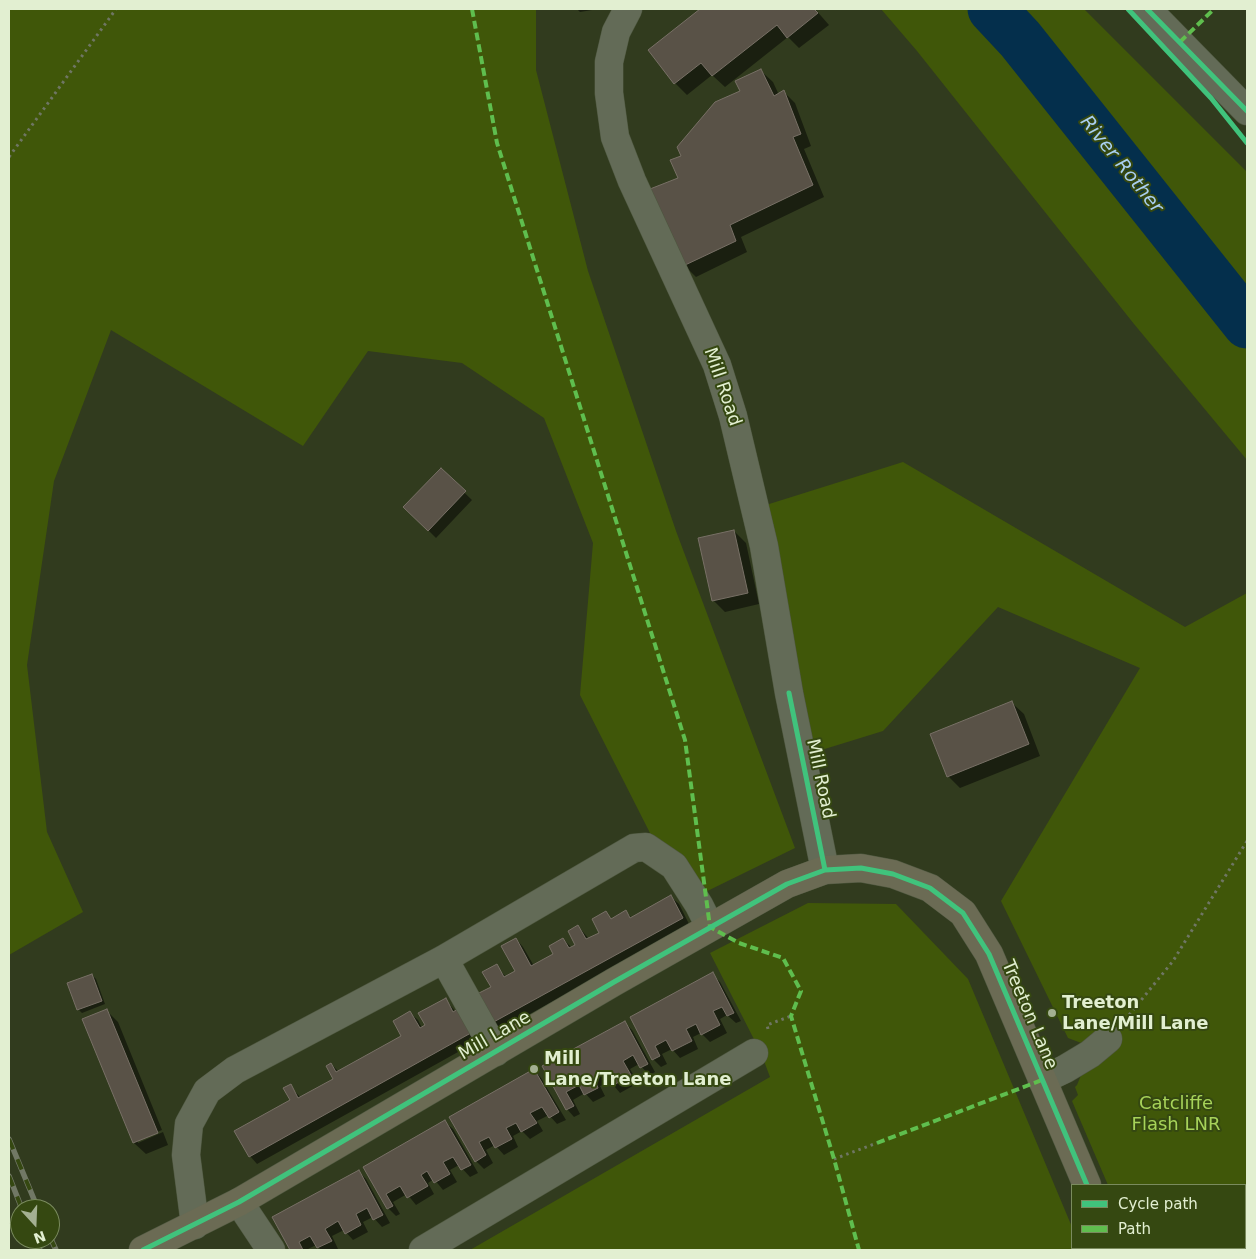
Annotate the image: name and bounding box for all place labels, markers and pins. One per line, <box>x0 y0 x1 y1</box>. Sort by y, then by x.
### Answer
place label: Treeton Lane/Mill Lane <box>1062 992 1209 1034</box>
marker: Treeton Lane/Mill Lane <box>1046 1007 1058 1019</box>
place label: Mill Lane/Treeton Lane <box>544 1048 731 1090</box>
marker: Mill Lane/Treeton Lane <box>528 1063 540 1075</box>

